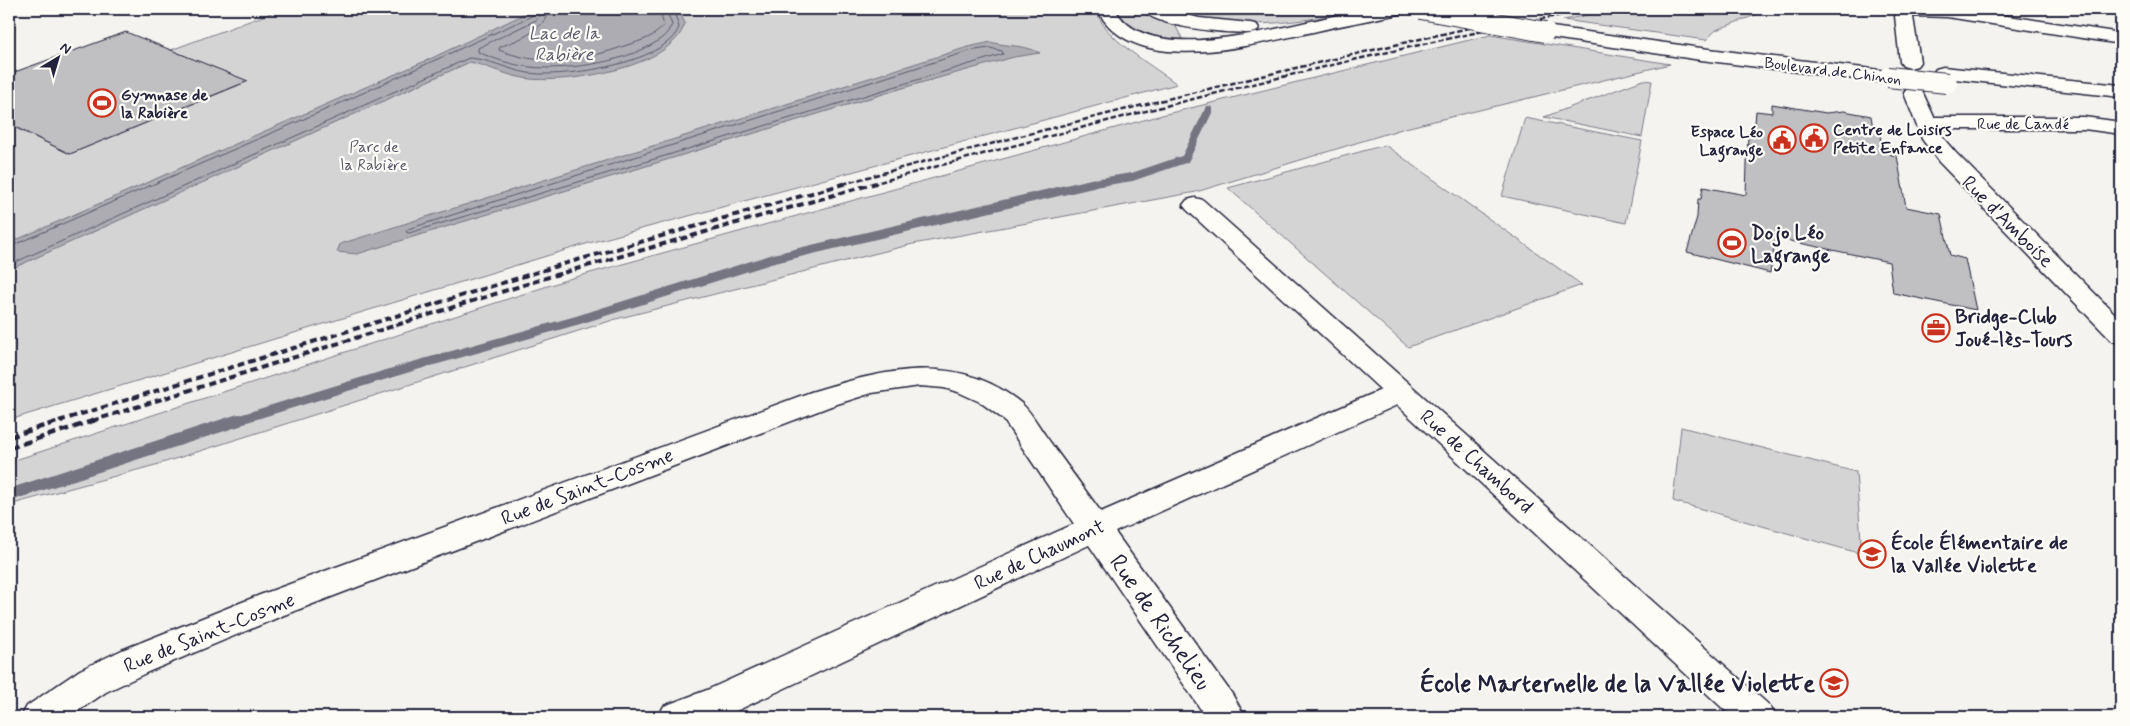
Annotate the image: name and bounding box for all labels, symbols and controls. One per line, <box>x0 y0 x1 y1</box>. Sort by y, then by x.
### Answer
water label: Lac de la Rabière <box>528 22 601 67</box>
north arrow <box>32 32 82 82</box>
text: N <box>56 39 75 59</box>
street label: Boulevard de Chinon <box>1763 53 1903 90</box>
place label: Gymnase de la Rabière <box>121 85 208 124</box>
sports icon: Gymnase de la Rabière <box>87 88 117 118</box>
street label: Rue de Candé <box>1977 114 2069 135</box>
place label: Centre de Loisirs Petite Enfance <box>1833 120 1952 159</box>
place label: Espace Léo Lagrange <box>1690 122 1763 163</box>
public building icon: Centre de Loisirs Petite Enfance <box>1799 123 1829 153</box>
public building icon: Espace Léo Lagrange <box>1767 125 1797 155</box>
park label: Parc de la Rabière <box>341 137 408 176</box>
street label: Rue d'Amboise <box>1955 170 2059 274</box>
place label: Dojo Léo Lagrange <box>1751 220 1831 272</box>
sports icon: Dojo Léo Lagrange <box>1717 228 1747 258</box>
place label: Bridge-Club Joué-lès-Tours <box>1955 304 2073 354</box>
office icon: Bridge-Club Joué-lès-Tours <box>1921 313 1951 343</box>
street label: Rue de Chambord <box>1413 404 1539 520</box>
street label: Rue de Saint-Cosme <box>498 442 678 533</box>
street label: Rue de Chaumont <box>970 513 1109 597</box>
place label: École Élémentaire de la Vallée Violette <box>1891 529 2068 580</box>
school or university icon: École Élémentaire de la Vallée Violette <box>1857 539 1887 569</box>
street label: Rue de Richelieu <box>1101 549 1218 697</box>
street label: Rue de Saint-Cosme <box>120 587 299 680</box>
place label: École Marternelle de la Vallée Violette <box>1420 667 1815 700</box>
school or university icon: École Marternelle de la Vallée Violette <box>1819 668 1849 698</box>

